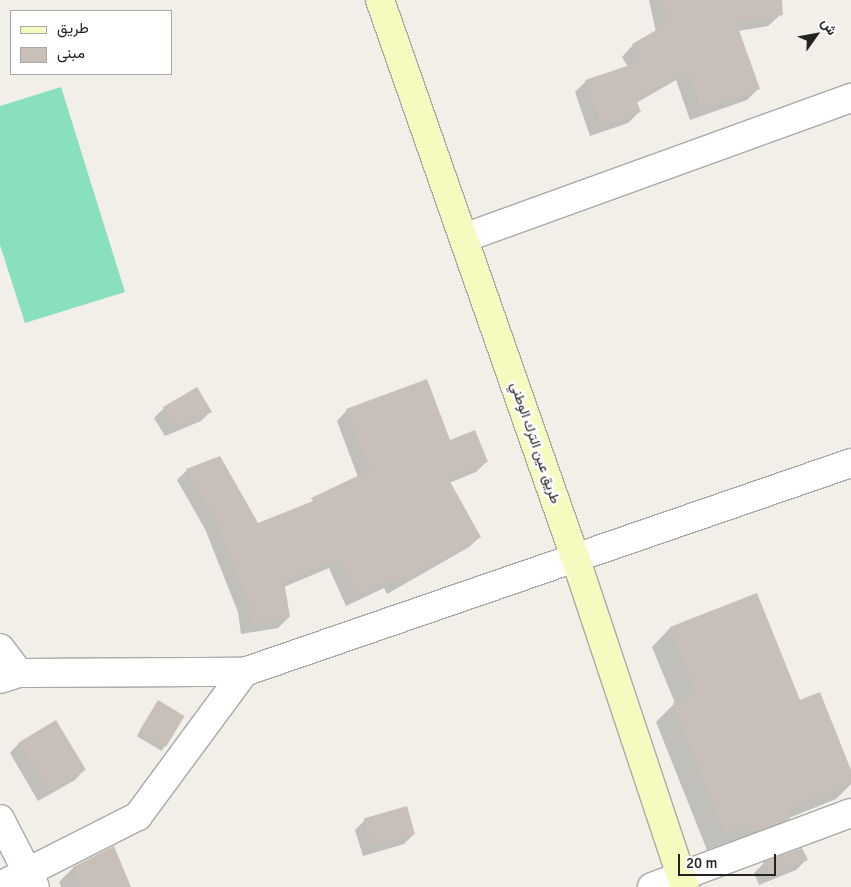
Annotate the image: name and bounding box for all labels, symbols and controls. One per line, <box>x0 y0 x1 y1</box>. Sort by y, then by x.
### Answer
legend <box>10 10 172 75</box>
north arrow <box>791 10 841 60</box>
text: ش <box>817 15 841 38</box>
text: طريق <box>57 19 89 37</box>
text: مبنى <box>57 44 85 62</box>
street label: طريق عين الترك الوطني <box>506 380 564 506</box>
scale bar <box>681 844 778 876</box>
text: 20 m <box>686 854 717 872</box>

